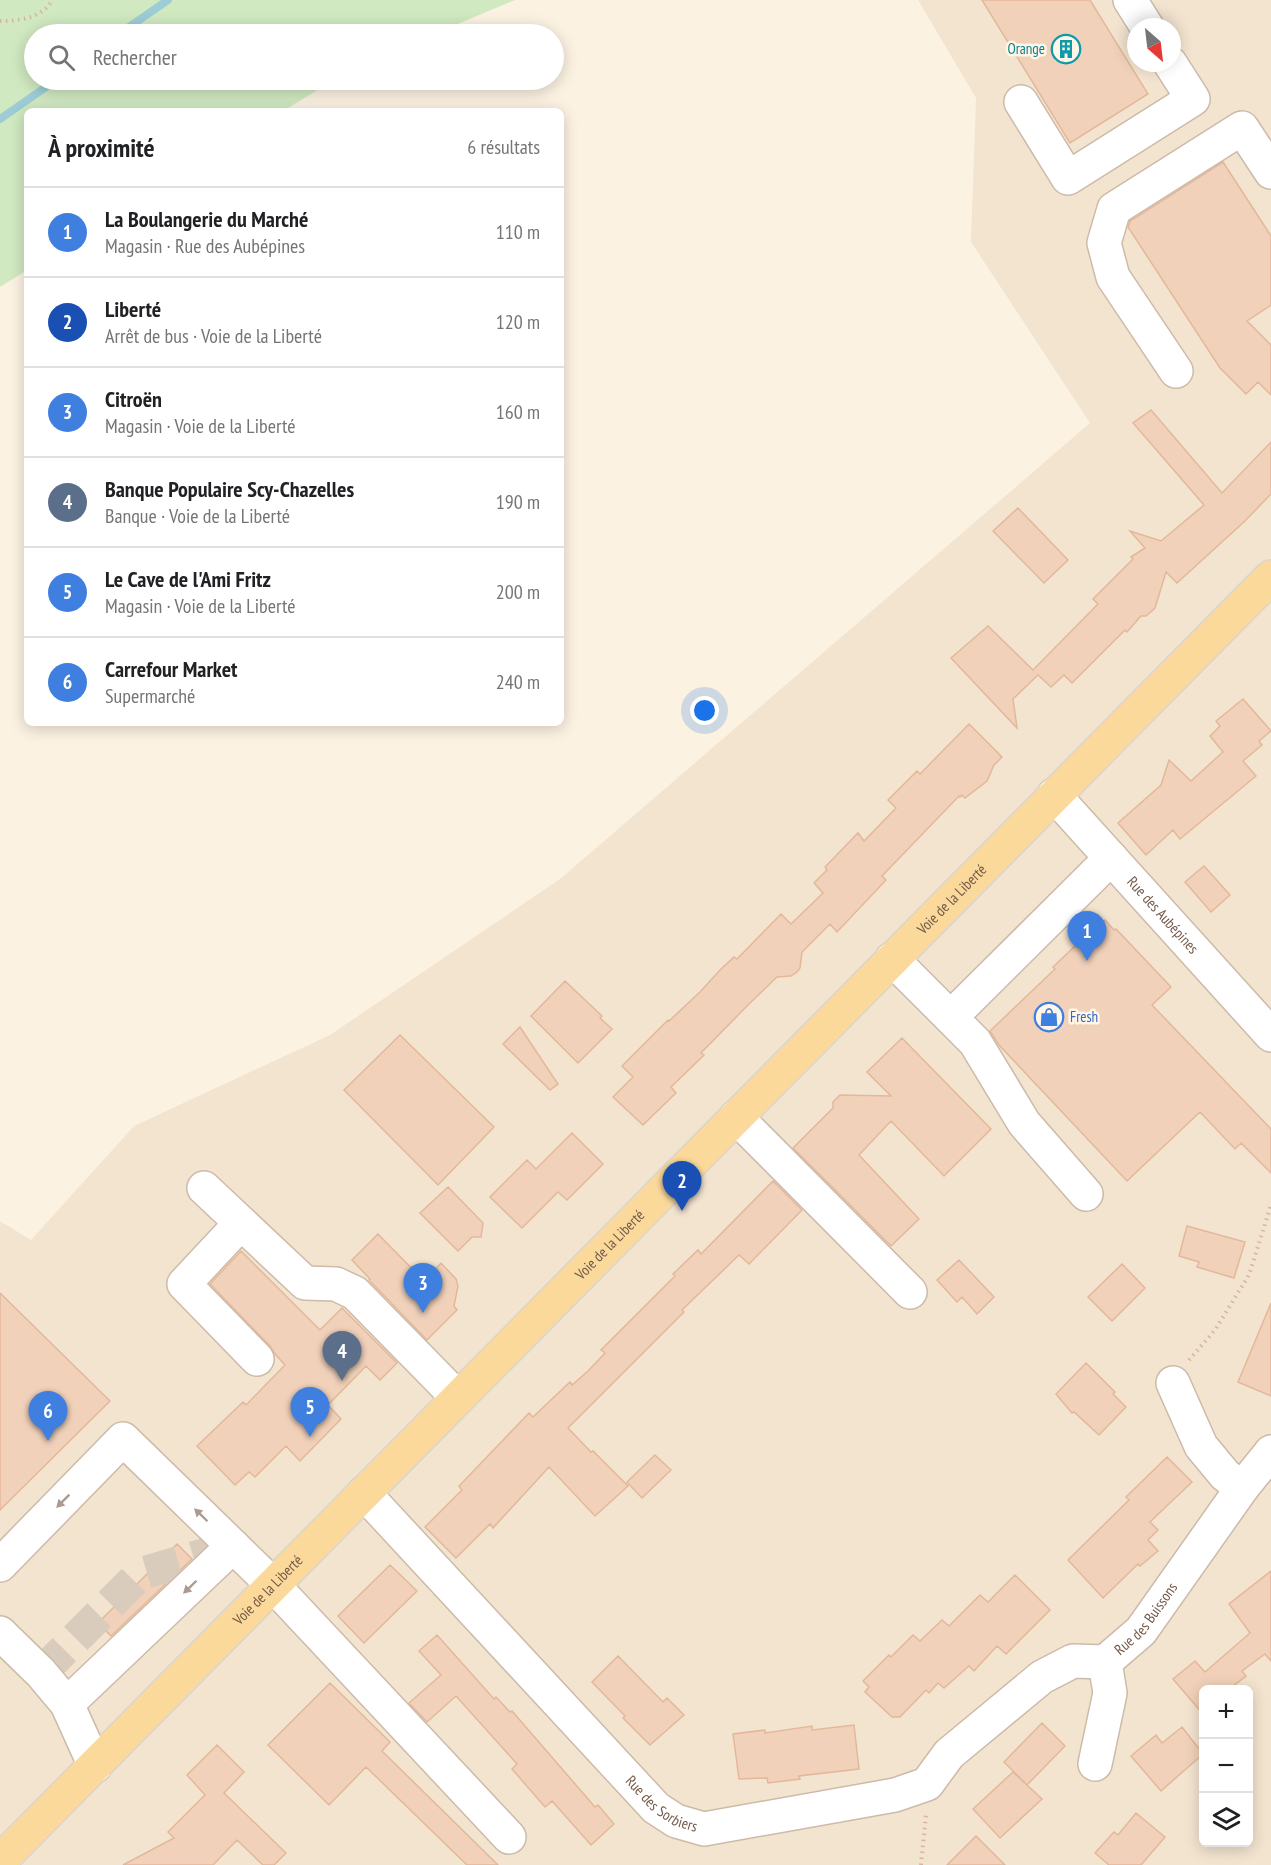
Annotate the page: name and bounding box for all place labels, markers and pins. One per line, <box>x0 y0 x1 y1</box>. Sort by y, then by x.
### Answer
building icon: Orange <box>1050 33 1082 65</box>
place label: Orange <box>1007 39 1045 58</box>
pin: 1 <box>1068 912 1106 961</box>
shop icon: Fresh <box>1033 1001 1065 1033</box>
place label: Fresh <box>1070 1007 1098 1026</box>
pin: 2 <box>662 1162 702 1211</box>
pin: 3 <box>404 1264 442 1313</box>
pin: 4 <box>322 1332 362 1381</box>
pin: 5 <box>290 1388 330 1437</box>
pin: 6 <box>28 1392 68 1441</box>

